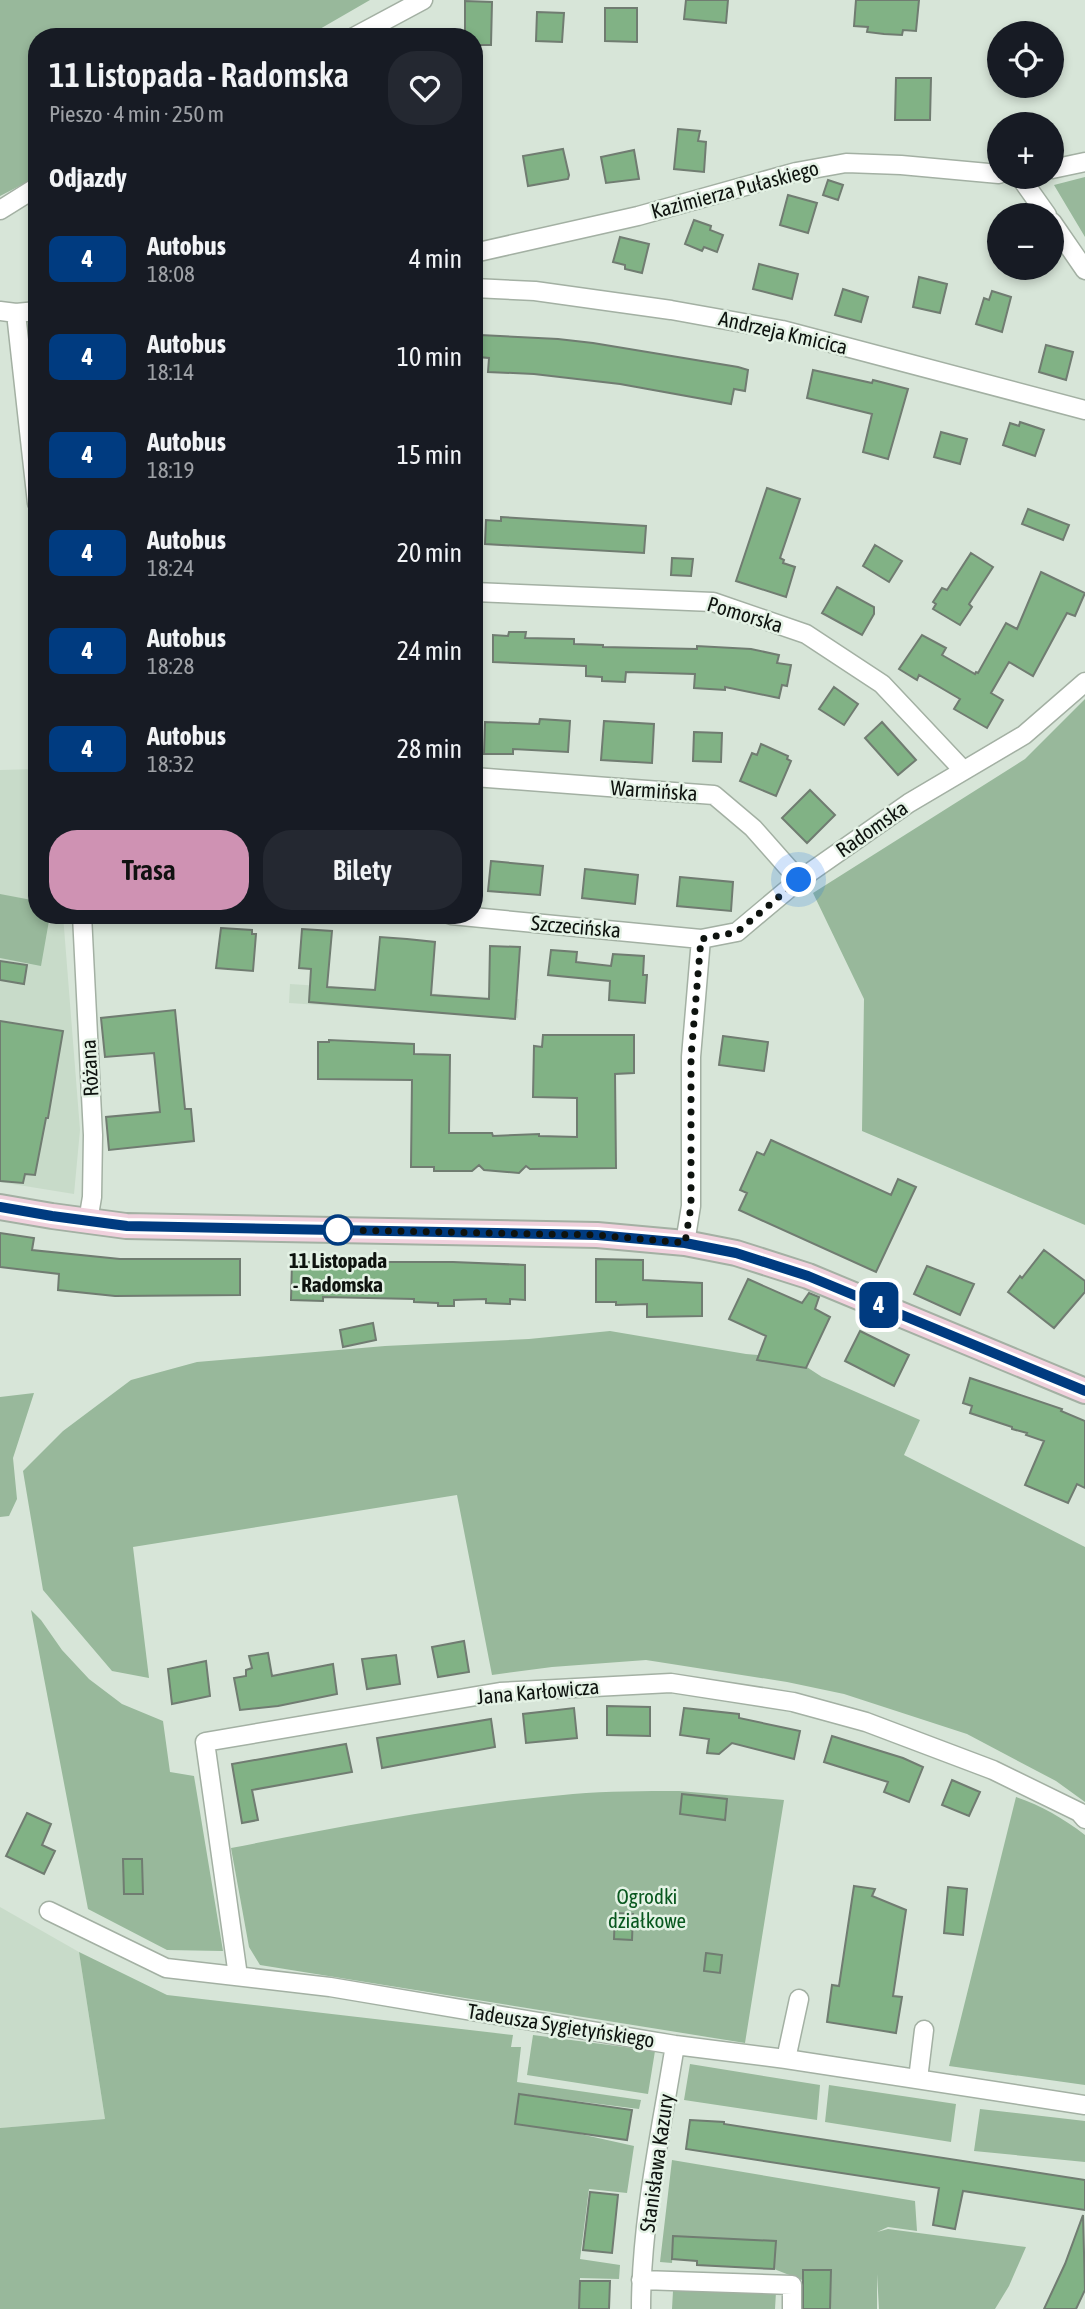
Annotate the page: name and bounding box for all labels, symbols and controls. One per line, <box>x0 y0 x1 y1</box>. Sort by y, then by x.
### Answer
map controls <box>987 21 1064 280</box>
button: locate <box>987 21 1064 98</box>
button: heart <box>388 51 462 125</box>
text: 11 Listopada - Radomska <box>49 56 349 94</box>
text: Pieszo · 4 min · 250 m <box>49 101 224 127</box>
button: + <box>987 112 1064 189</box>
street label: Kazimierza Pułaskiego <box>648 155 821 223</box>
text: Odjazdy <box>49 163 127 193</box>
button: − <box>987 203 1064 280</box>
text: Autobus <box>147 231 226 261</box>
text: 4 min <box>409 244 462 274</box>
text: 4 <box>82 245 93 272</box>
text: 18:08 <box>147 261 195 287</box>
street label: Andrzeja Kmicica <box>717 306 850 358</box>
text: Autobus <box>147 329 226 359</box>
text: 10 min <box>397 342 462 372</box>
text: 4 <box>82 343 93 370</box>
text: 18:14 <box>147 359 194 385</box>
text: Autobus <box>147 427 226 457</box>
text: 15 min <box>397 440 462 470</box>
text: 4 <box>82 441 93 468</box>
text: 18:19 <box>147 457 194 483</box>
text: Autobus <box>147 525 226 555</box>
text: 20 min <box>397 538 462 568</box>
text: 4 <box>82 539 93 566</box>
text: 18:24 <box>147 555 194 581</box>
street label: Pomorska <box>705 591 786 637</box>
text: Autobus <box>147 623 226 653</box>
text: 24 min <box>397 636 462 666</box>
text: 4 <box>82 637 93 664</box>
text: 18:28 <box>147 653 194 679</box>
text: Autobus <box>147 721 226 751</box>
text: 28 min <box>397 734 462 764</box>
text: 4 <box>82 735 93 762</box>
text: 18:32 <box>147 751 194 777</box>
street label: Warmińska <box>610 775 698 805</box>
street label: Radomska <box>831 795 912 861</box>
button: Trasa <box>49 830 249 910</box>
button: Bilety <box>263 830 462 910</box>
your location <box>781 862 816 897</box>
street label: Szczecińska <box>530 910 622 942</box>
street label: Różana <box>76 1039 102 1097</box>
marker: 11 Listopada - Radomska <box>323 1215 353 1245</box>
place label: 11 Listopada - Radomska <box>289 1248 387 1296</box>
line badge: 4 <box>856 1282 902 1328</box>
text: 4 <box>873 1291 885 1318</box>
street label: Jana Karłowicza <box>476 1674 600 1708</box>
park label: Ogrodki działkowe <box>608 1884 686 1932</box>
street label: Tadeusza Sygietyńskiego <box>466 1998 656 2052</box>
street label: Stanisława Kazury <box>634 2092 678 2234</box>

